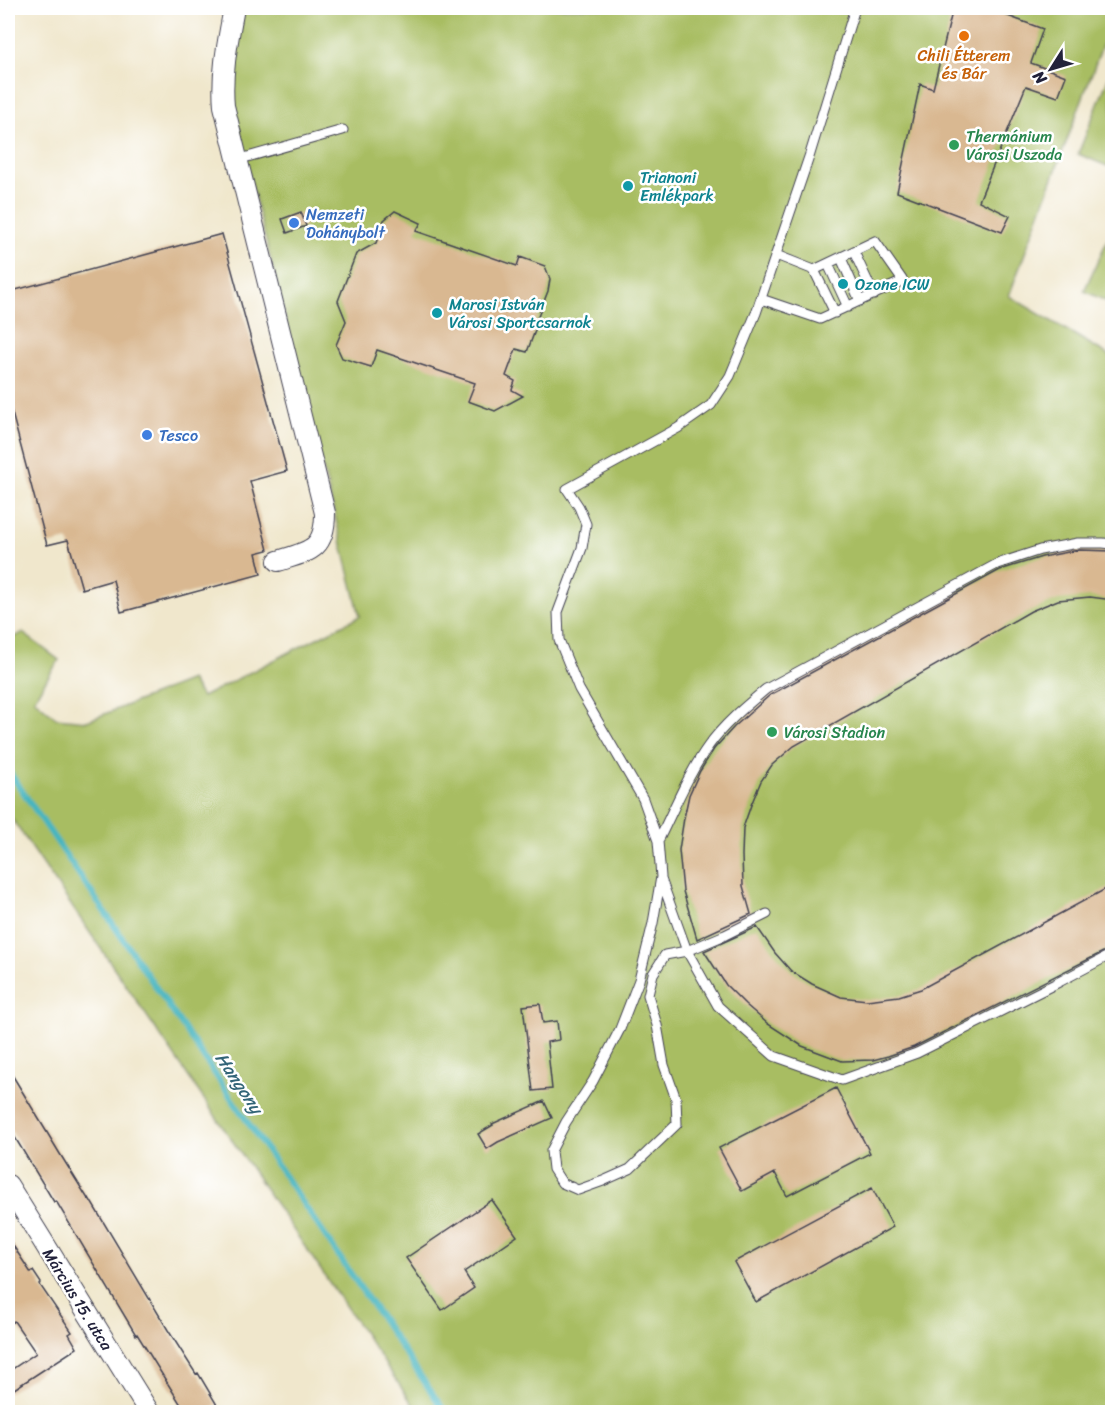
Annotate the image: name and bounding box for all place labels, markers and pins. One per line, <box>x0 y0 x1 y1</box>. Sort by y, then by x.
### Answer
marker: Chili Étterem és Bár <box>957 29 971 43</box>
place label: Chili Étterem és Bár <box>918 41 1010 88</box>
place label: Thermánium Városi Uszoda <box>966 122 1062 169</box>
marker: Thermánium Városi Uszoda <box>947 138 961 152</box>
place label: Trianoni Emlékpark <box>640 163 714 210</box>
marker: Trianoni Emlékpark <box>621 179 635 193</box>
place label: Nemzeti Dohánybolt <box>306 200 385 247</box>
marker: Nemzeti Dohánybolt <box>287 216 301 230</box>
place label: Ozone ICW <box>855 270 930 299</box>
marker: Ozone ICW <box>836 277 850 291</box>
place label: Marosi István Városi Sportcsarnok <box>449 290 592 337</box>
marker: Marosi István Városi Sportcsarnok <box>430 306 444 320</box>
place label: Tesco <box>159 421 198 450</box>
marker: Tesco <box>140 428 154 442</box>
place label: Városi Stadion <box>784 718 886 747</box>
marker: Városi Stadion <box>765 725 779 739</box>

